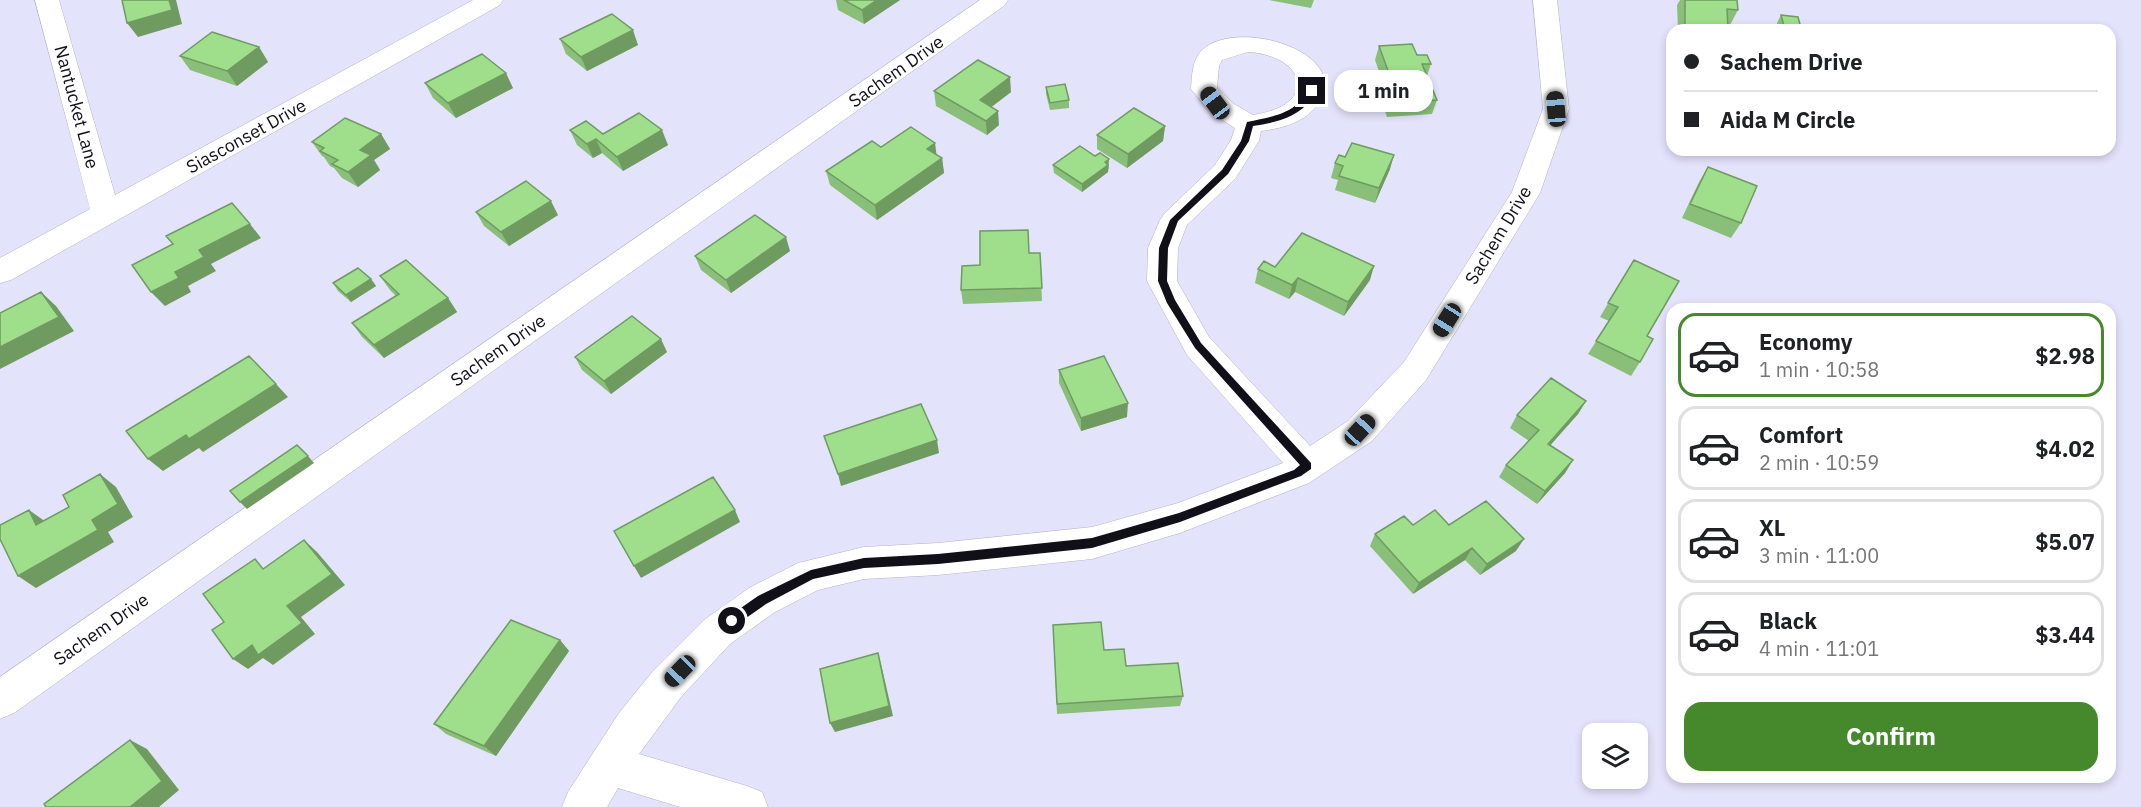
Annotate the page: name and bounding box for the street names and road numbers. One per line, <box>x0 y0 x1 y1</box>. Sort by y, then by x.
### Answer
street label: Sachem Drive <box>844 30 948 112</box>
street label: Nantucket Lane <box>50 43 105 171</box>
street label: Siasconset Drive <box>182 94 310 178</box>
street label: Sachem Drive <box>1460 181 1536 288</box>
street label: Sachem Drive <box>446 309 550 391</box>
street label: Sachem Drive <box>49 588 153 670</box>

